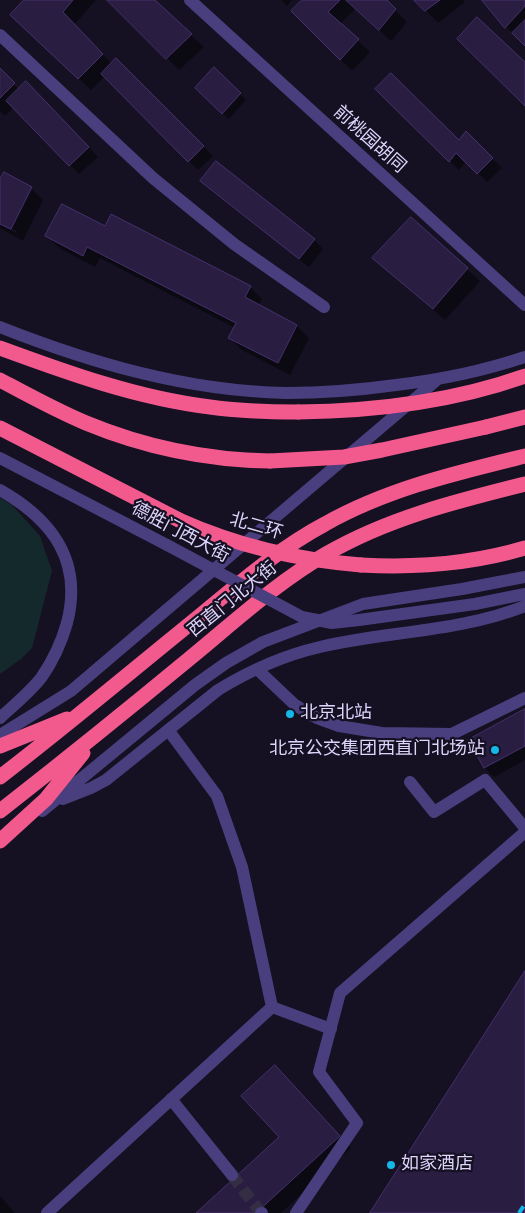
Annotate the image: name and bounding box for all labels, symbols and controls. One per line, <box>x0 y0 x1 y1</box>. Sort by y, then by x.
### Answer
street label: 前桃园胡同 <box>328 102 410 178</box>
street label: 德胜门西大街 <box>127 498 233 568</box>
street label: 北二环 <box>227 509 285 545</box>
street label: 西直门北大街 <box>184 558 282 642</box>
place label: 北京北站 <box>300 703 372 725</box>
marker: 北京北站 <box>284 708 296 720</box>
place label: 北京公交集团西直门北场站 <box>269 739 485 761</box>
marker: 北京公交集团西直门北场站 <box>489 744 501 756</box>
place label: 如家酒店 <box>401 1154 473 1176</box>
marker: 如家酒店 <box>385 1159 397 1171</box>

